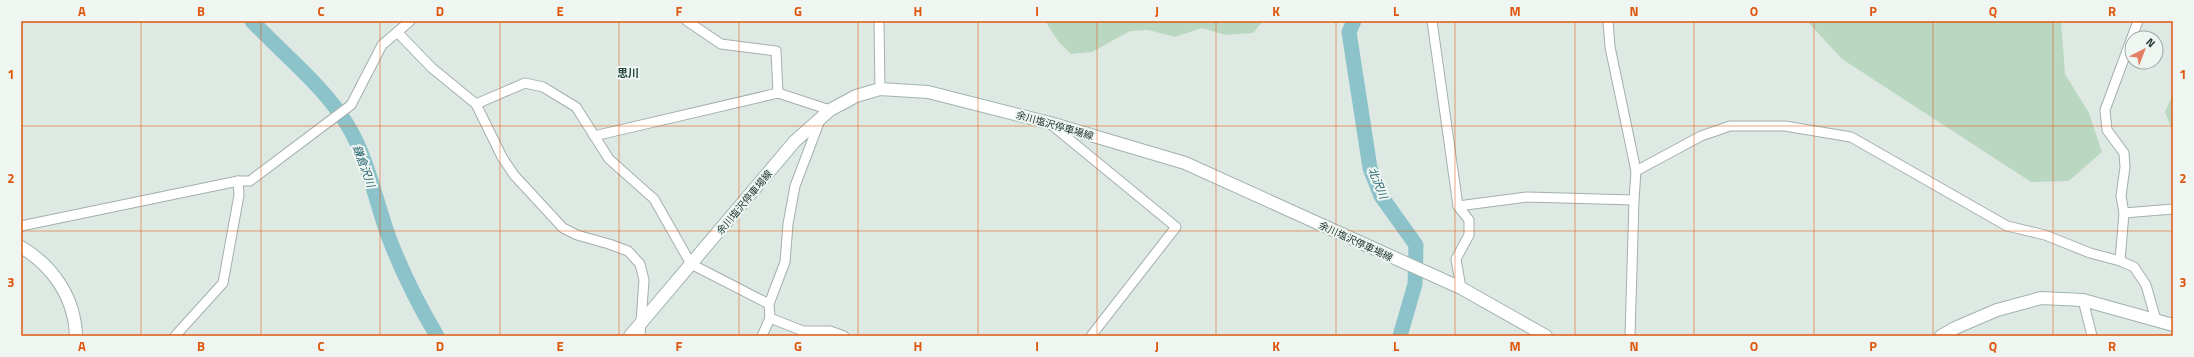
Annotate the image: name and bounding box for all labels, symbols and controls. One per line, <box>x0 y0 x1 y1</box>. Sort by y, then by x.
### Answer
text: A <box>78 1 86 21</box>
text: B <box>197 1 205 21</box>
text: C <box>317 1 325 21</box>
text: D <box>436 1 444 21</box>
text: E <box>556 1 564 21</box>
text: F <box>676 1 683 21</box>
text: G <box>794 1 802 21</box>
text: H <box>914 1 922 21</box>
text: I <box>1035 1 1039 21</box>
text: J <box>1155 1 1159 21</box>
text: K <box>1272 1 1280 21</box>
text: L <box>1393 1 1399 21</box>
text: M <box>1509 1 1521 21</box>
text: N <box>1629 1 1639 21</box>
text: O <box>1750 1 1758 21</box>
text: P <box>1869 1 1877 21</box>
text: Q <box>1989 1 1997 21</box>
text: R <box>2108 1 2116 21</box>
north arrow <box>2124 30 2164 70</box>
text: N <box>2143 34 2159 51</box>
text: 1 <box>7 64 15 84</box>
text: 1 <box>2179 64 2187 84</box>
district label: 思川 <box>617 65 639 81</box>
street label: 余川塩沢停車場線 <box>1014 107 1095 144</box>
water label: 鎌倉沢川 <box>349 143 379 190</box>
water label: 北沢川 <box>1364 165 1392 202</box>
street label: 余川塩沢停車場線 <box>713 167 776 238</box>
text: 2 <box>7 168 15 188</box>
text: 2 <box>2179 168 2187 188</box>
street label: 余川塩沢停車場線 <box>1316 218 1395 265</box>
text: 3 <box>7 272 15 292</box>
text: 3 <box>2179 272 2187 292</box>
text: A <box>78 336 86 356</box>
text: B <box>197 336 205 356</box>
text: C <box>317 336 325 356</box>
text: D <box>436 336 444 356</box>
text: E <box>556 336 564 356</box>
text: F <box>676 336 683 356</box>
text: G <box>794 336 802 356</box>
text: H <box>914 336 922 356</box>
text: I <box>1035 336 1039 356</box>
text: J <box>1155 336 1159 356</box>
text: K <box>1272 336 1280 356</box>
text: L <box>1393 336 1399 356</box>
text: M <box>1509 336 1521 356</box>
text: N <box>1629 336 1639 356</box>
text: O <box>1750 336 1758 356</box>
text: P <box>1869 336 1877 356</box>
text: Q <box>1989 336 1997 356</box>
text: R <box>2108 336 2116 356</box>

